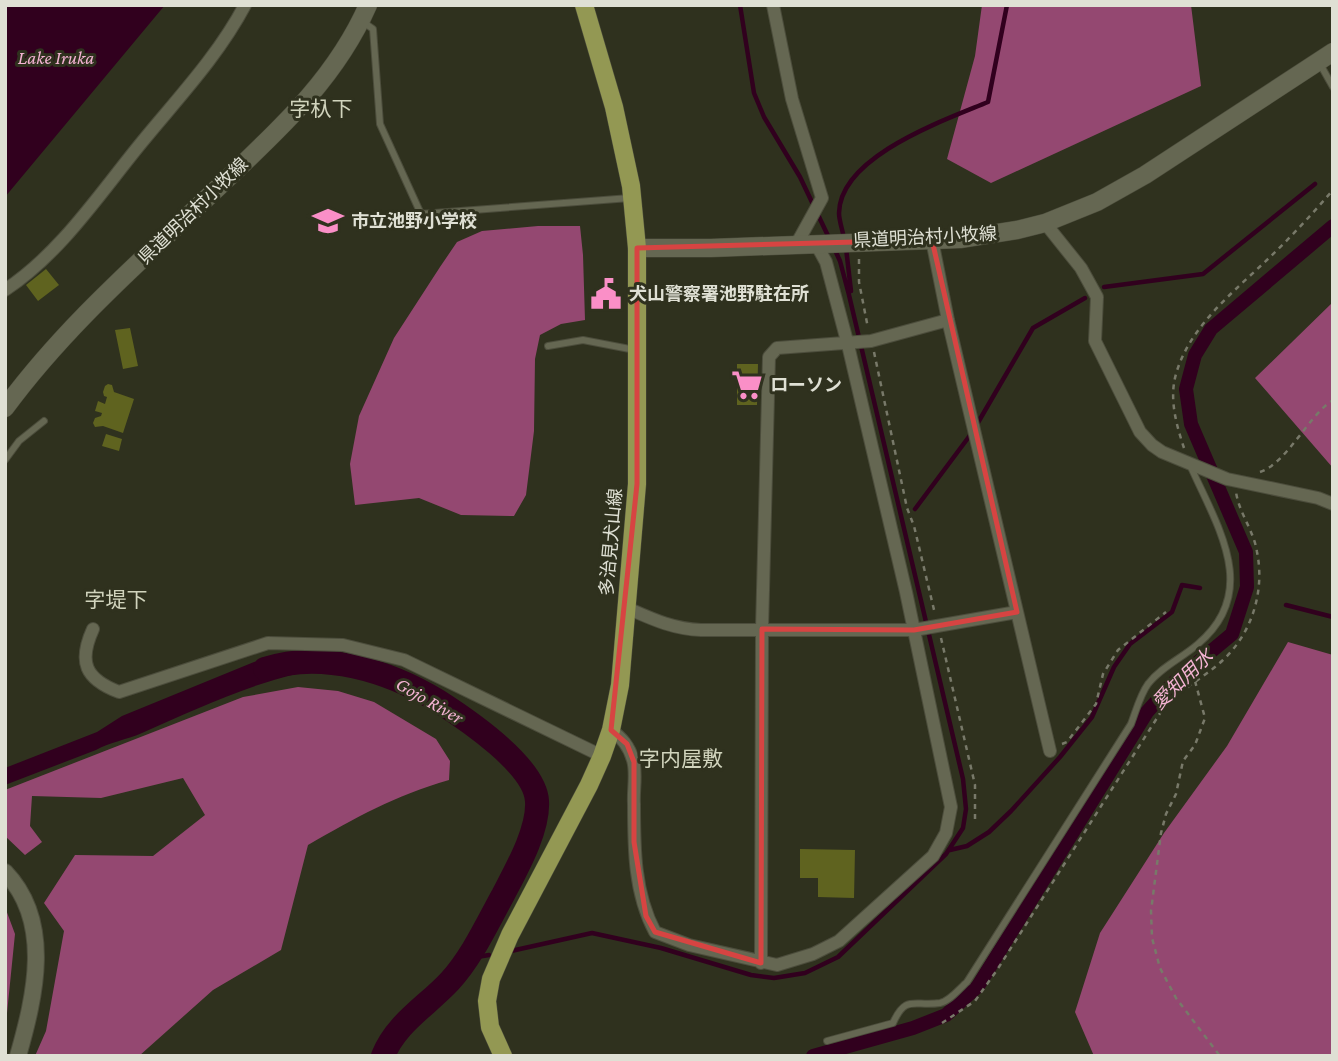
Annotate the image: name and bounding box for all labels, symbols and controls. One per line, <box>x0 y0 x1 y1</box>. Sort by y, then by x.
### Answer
water label: Lake Iruka <box>18 47 94 68</box>
district label: 字杁下 <box>290 97 353 121</box>
street label: 県道明治村小牧線 <box>134 154 252 268</box>
school or university icon: 市立池野小学校 <box>311 204 345 238</box>
place label: 市立池野小学校 <box>351 211 477 231</box>
street label: 県道明治村小牧線 <box>853 223 997 251</box>
public building icon: 犬山警察署池野駐在所 <box>589 277 623 311</box>
place label: 犬山警察署池野駐在所 <box>629 284 809 304</box>
supermarket icon: ローソン <box>730 368 764 402</box>
place label: ローソン <box>770 375 842 395</box>
street label: 多治見犬山線 <box>596 487 626 597</box>
district label: 字堤下 <box>85 588 148 612</box>
water label: 愛知用水 <box>1148 644 1218 713</box>
water label: Gojo River <box>392 673 468 730</box>
district label: 字内屋敷 <box>639 747 723 771</box>

